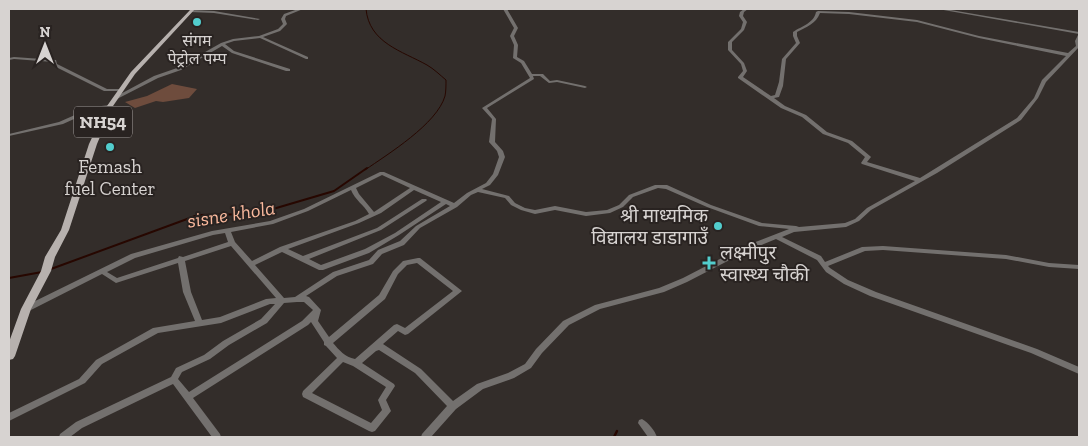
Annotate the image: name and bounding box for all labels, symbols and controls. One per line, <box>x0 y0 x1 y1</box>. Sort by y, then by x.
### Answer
marker: संगम पेट्रोल पम्प <box>191 16 203 28</box>
north arrow <box>20 20 70 70</box>
text: N <box>40 24 51 41</box>
place label: संगम पेट्रोल पम्प <box>167 31 227 68</box>
road number: NH54 <box>74 106 132 138</box>
marker: Femash fuel Center <box>104 141 116 153</box>
place label: Femash fuel Center <box>64 155 156 200</box>
water label: sisne khola <box>185 195 277 233</box>
place label: श्री माध्यमिक विद्यालय डाडागाउँ <box>591 204 709 249</box>
marker: श्री माध्यमिक विद्यालय डाडागाउँ <box>712 220 724 232</box>
place label: लक्ष्मीपुर स्वास्थ्य चौकी <box>720 241 810 286</box>
marker: लक्ष्मीपुर स्वास्थ्य चौकी <box>702 256 716 270</box>

